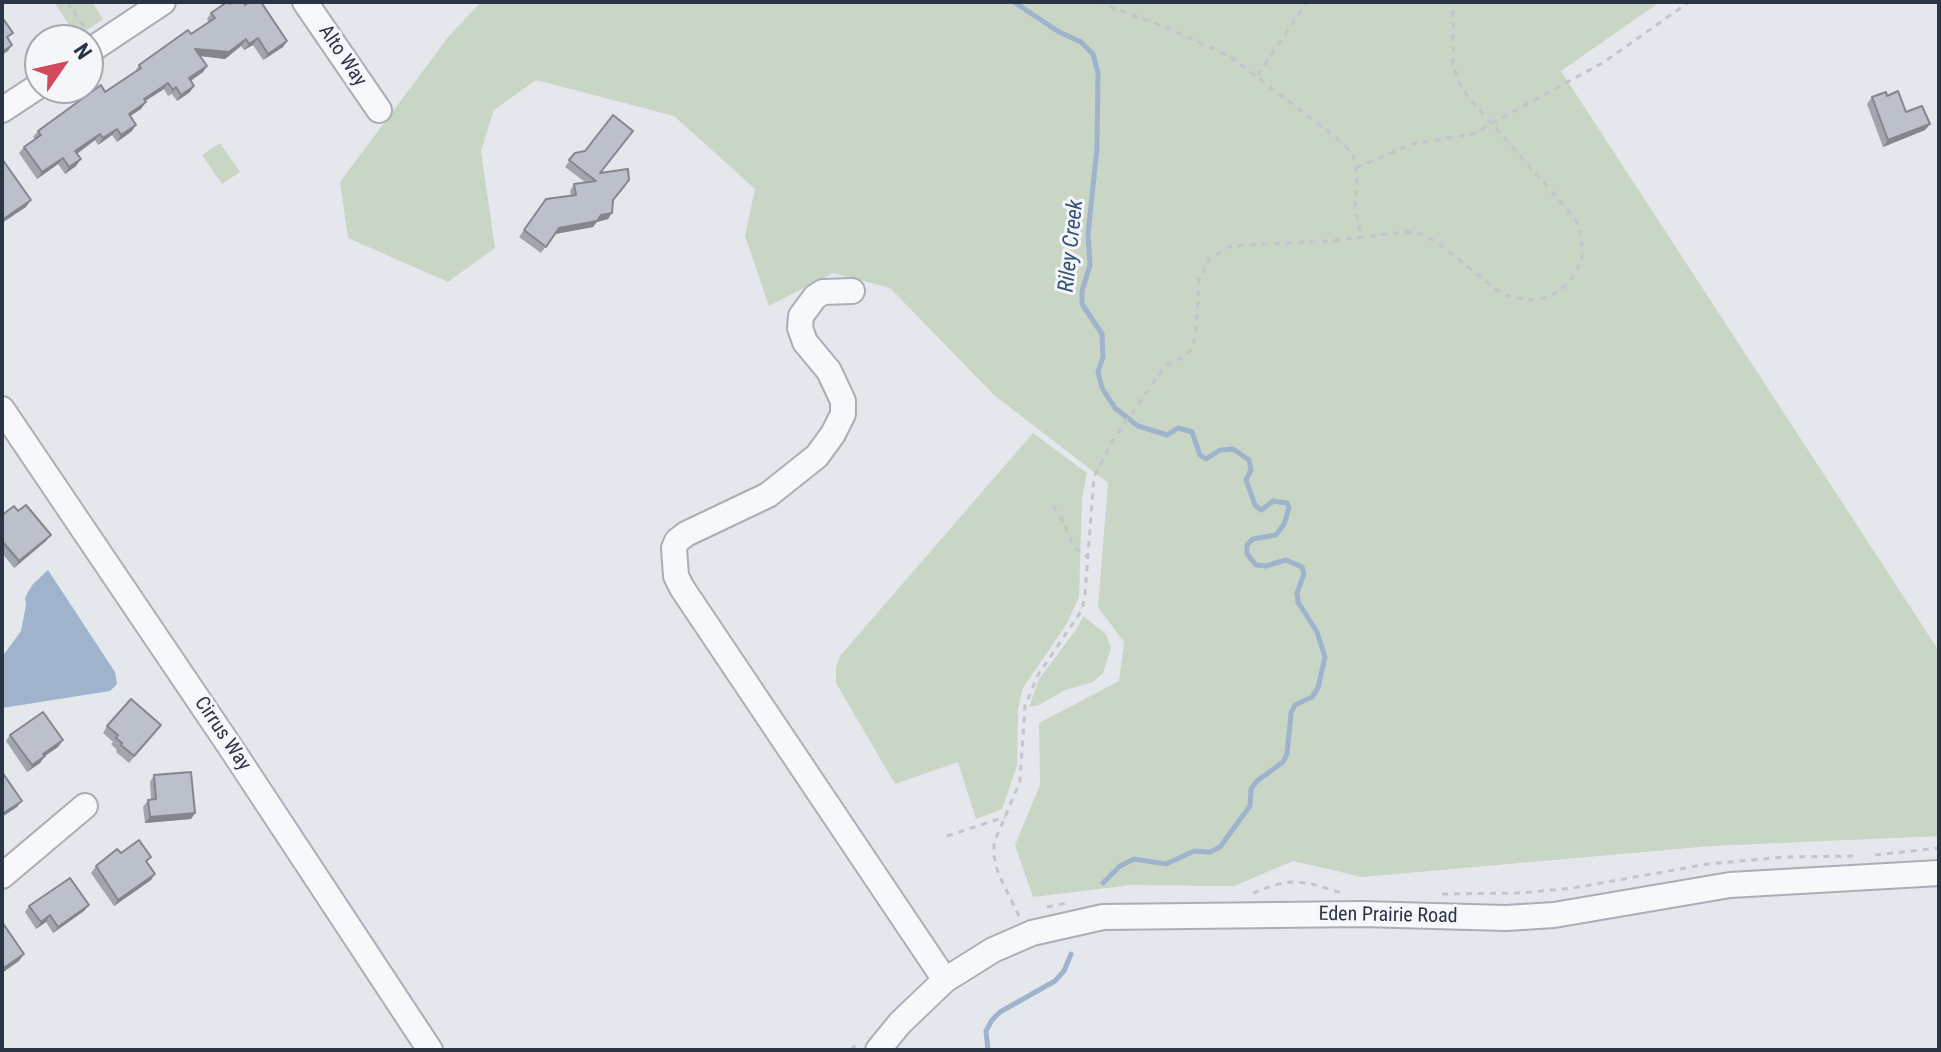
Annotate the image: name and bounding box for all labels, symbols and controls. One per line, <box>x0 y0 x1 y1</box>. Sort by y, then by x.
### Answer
street label: Alto Way <box>313 21 371 91</box>
north arrow <box>24 24 104 104</box>
text: N <box>69 39 97 64</box>
water label: Riley Creek <box>1054 198 1090 294</box>
street label: Cirrus Way <box>189 692 255 776</box>
street label: Eden Prairie Road <box>1318 903 1458 929</box>

